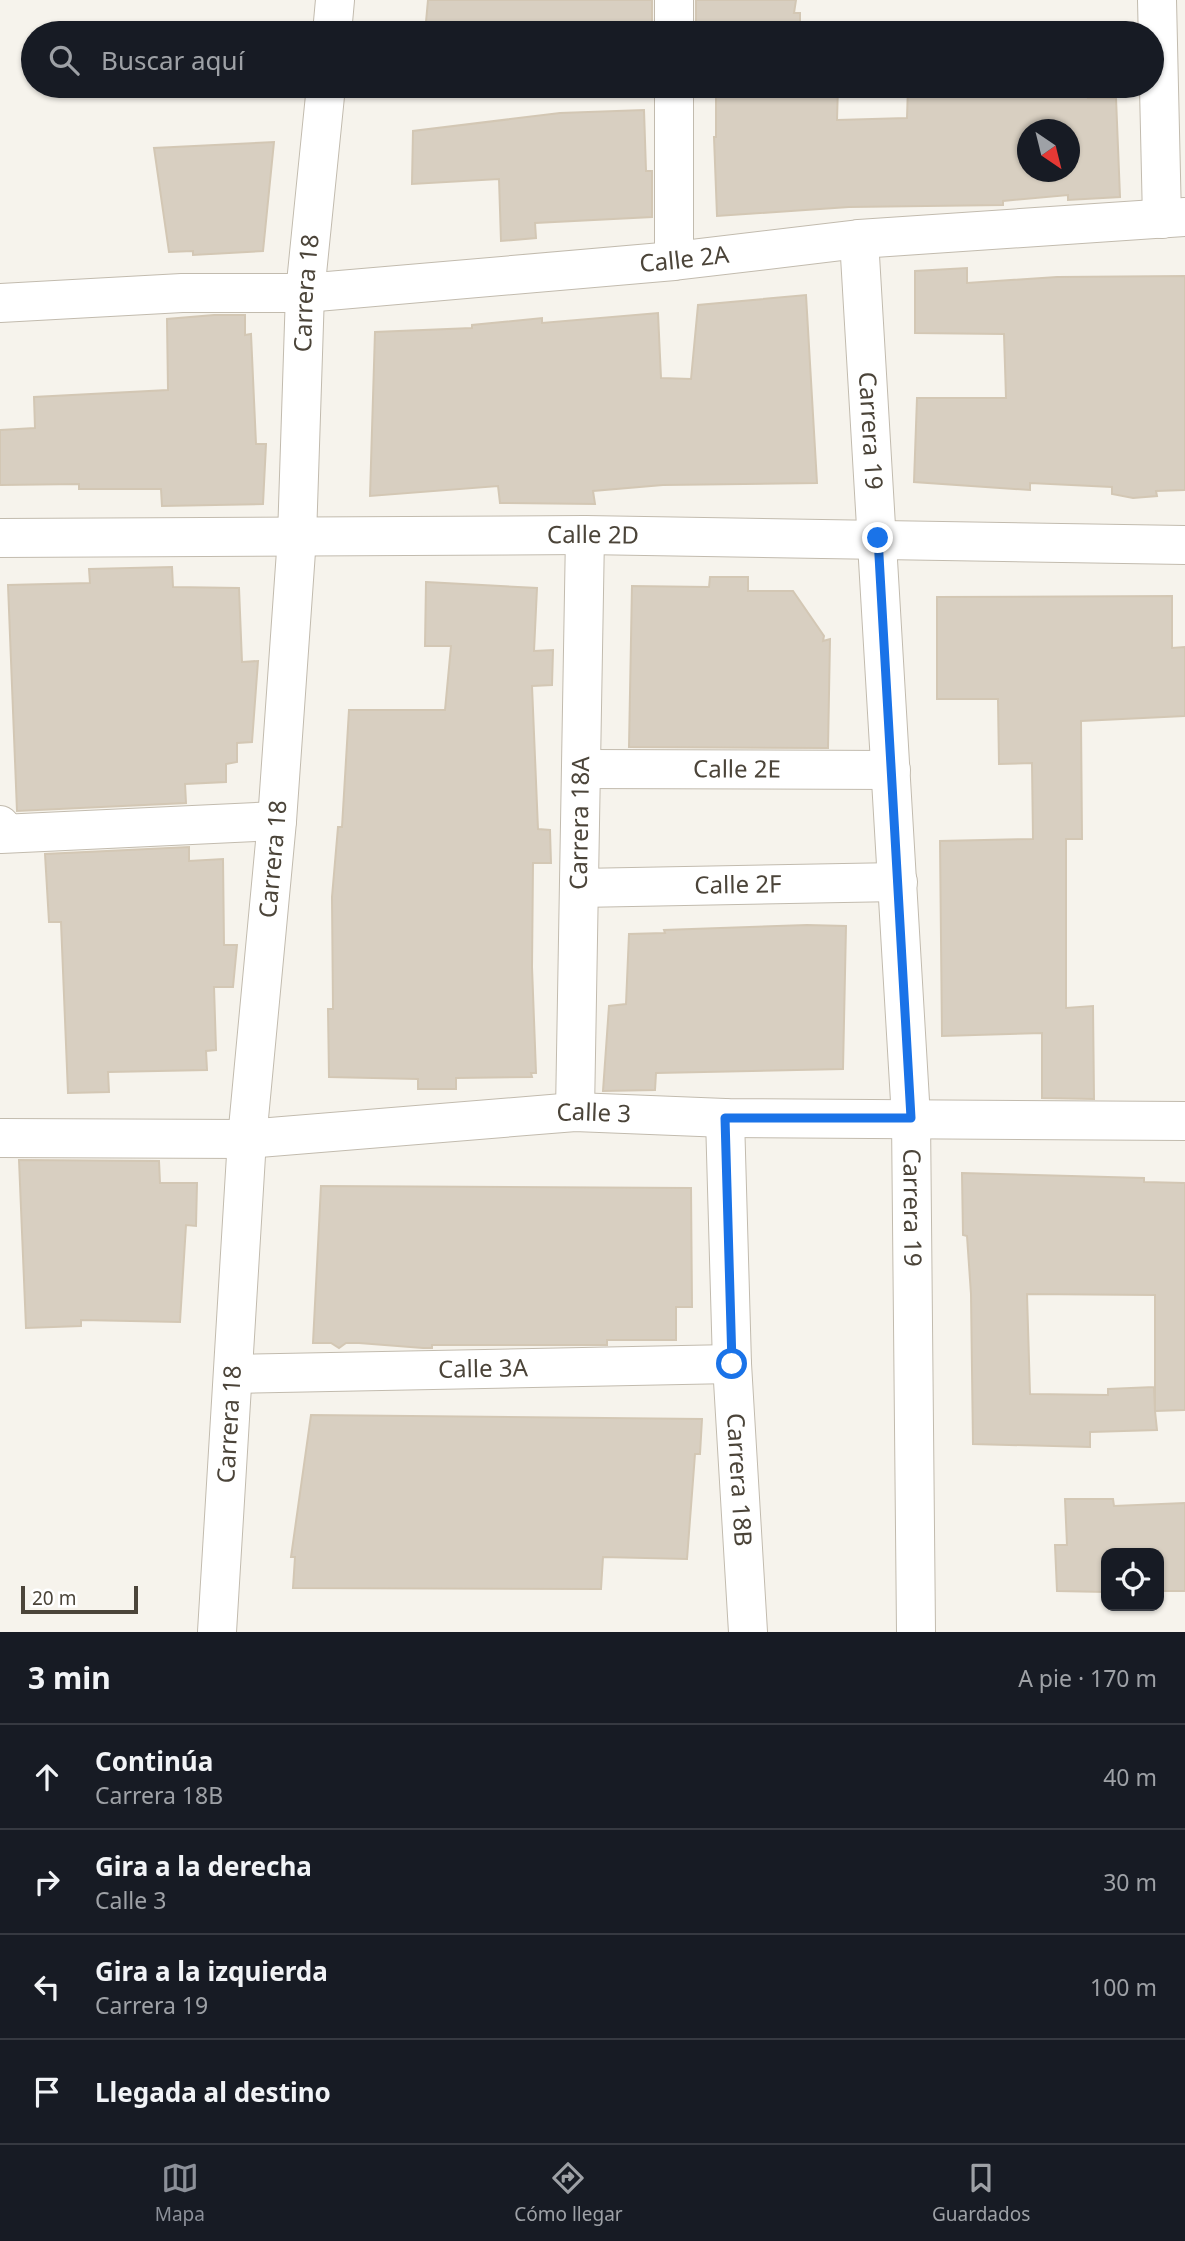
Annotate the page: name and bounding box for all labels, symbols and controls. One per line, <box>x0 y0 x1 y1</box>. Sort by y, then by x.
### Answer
search box <box>21 21 1164 98</box>
icon: search <box>45 41 83 79</box>
text: Buscar aquí <box>101 42 244 78</box>
north arrow <box>1017 119 1080 182</box>
street label: Carrera 18 <box>285 233 326 353</box>
street label: Calle 2A <box>638 237 731 279</box>
street label: Carrera 19 <box>852 371 892 491</box>
street label: Calle 2D <box>547 517 639 551</box>
route end <box>862 522 893 553</box>
street label: Calle 2E <box>693 751 781 785</box>
street label: Carrera 18A <box>561 755 596 890</box>
street label: Carrera 18 <box>250 799 293 919</box>
street label: Calle 2F <box>694 866 782 901</box>
street label: Calle 3 <box>555 1094 632 1129</box>
street label: Carrera 19 <box>896 1148 930 1267</box>
route start <box>716 1348 747 1379</box>
street label: Calle 3A <box>438 1350 529 1385</box>
street label: Carrera 18 <box>208 1364 248 1484</box>
street label: Carrera 18B <box>720 1412 761 1547</box>
map controls <box>1101 1548 1164 1611</box>
button: locate <box>1101 1548 1164 1611</box>
scale bar <box>21 1583 138 1615</box>
text: 20 m <box>32 1585 76 1611</box>
text: 3 min <box>28 1657 111 1698</box>
text: A pie · 170 m <box>1018 1662 1157 1694</box>
text: Continúa <box>95 1743 213 1779</box>
icon: ahead <box>28 1758 66 1796</box>
text: 40 m <box>1103 1761 1157 1793</box>
text: Carrera 18B <box>95 1779 223 1811</box>
text: Gira a la derecha <box>95 1848 312 1884</box>
icon: right <box>28 1863 66 1901</box>
text: 30 m <box>1103 1866 1157 1898</box>
text: Calle 3 <box>95 1884 166 1916</box>
text: Gira a la izquierda <box>95 1953 328 1989</box>
icon: left <box>28 1968 66 2006</box>
text: 100 m <box>1090 1971 1157 2003</box>
text: Carrera 19 <box>95 1989 208 2021</box>
icon: arrive <box>28 2073 66 2111</box>
text: Llegada al destino <box>95 2074 331 2110</box>
tab: Mapa <box>155 2159 205 2227</box>
tab: Cómo llegar <box>514 2159 623 2227</box>
tab: Guardados <box>932 2159 1030 2227</box>

